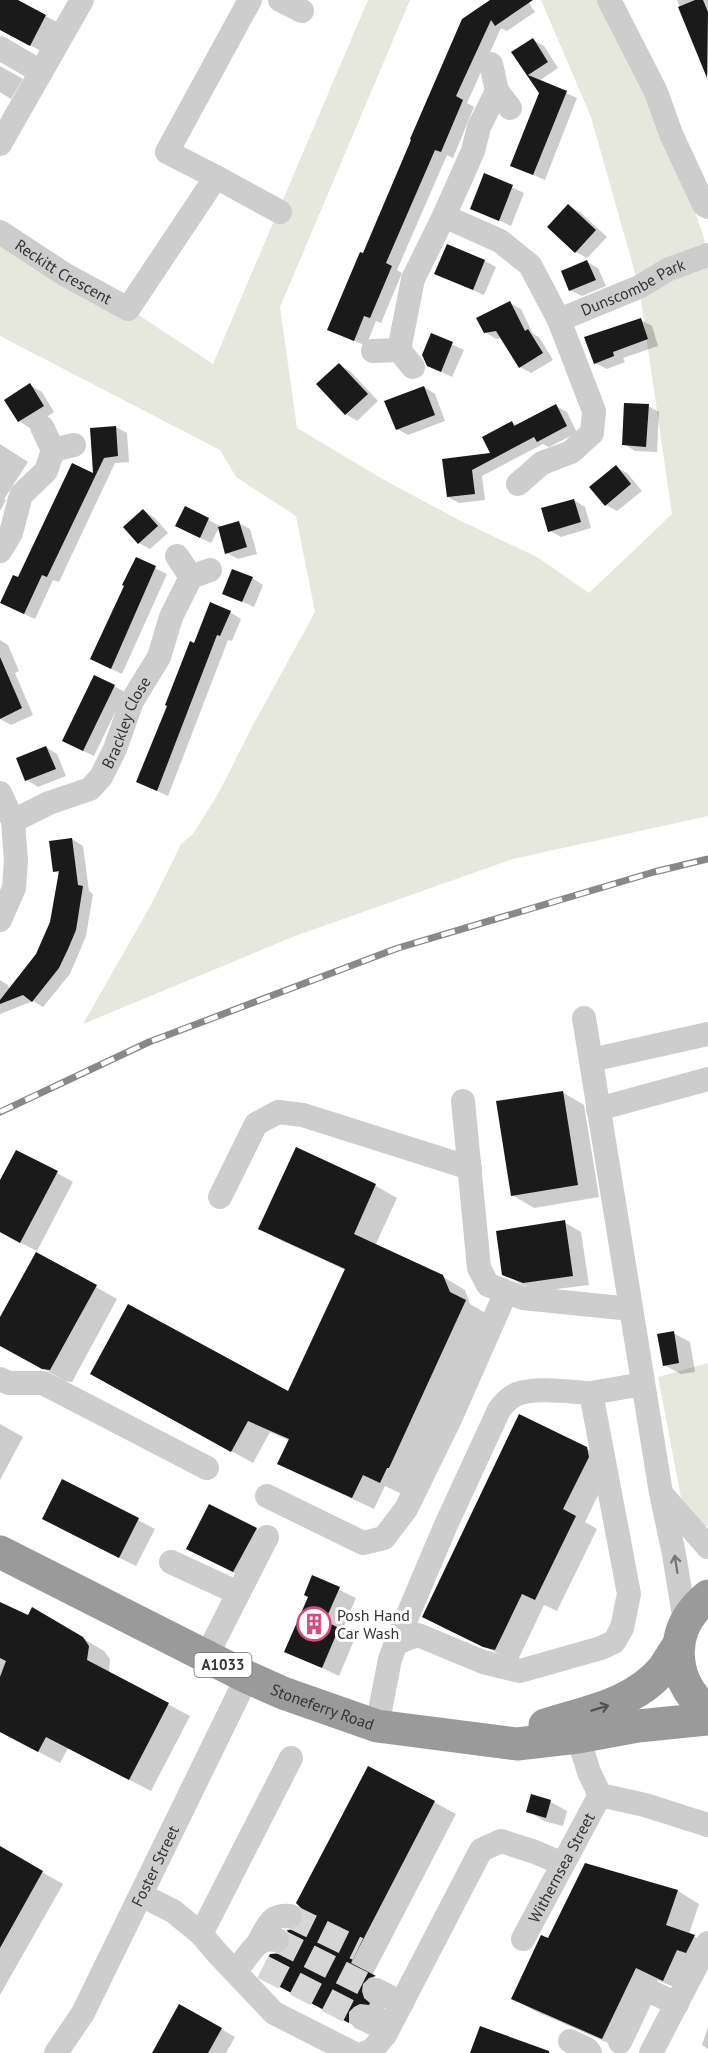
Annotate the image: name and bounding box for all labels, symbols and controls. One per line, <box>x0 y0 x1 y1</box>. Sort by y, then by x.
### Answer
street label: Reckitt Crescent <box>11 235 116 309</box>
street label: Dunscombe Park <box>578 254 688 320</box>
street label: Brackley Close <box>97 673 155 772</box>
one-way arrow <box>670 1555 681 1575</box>
place label: Posh Hand Car Wash <box>337 1605 410 1643</box>
building icon: Posh Hand Car Wash <box>296 1606 332 1642</box>
road number: A1033 <box>194 1653 252 1677</box>
street label: Stoneferry Road <box>268 1679 377 1734</box>
one-way arrow <box>590 1702 609 1713</box>
street label: Withernsea Street <box>524 1809 599 1926</box>
street label: Foster Street <box>127 1822 183 1910</box>

